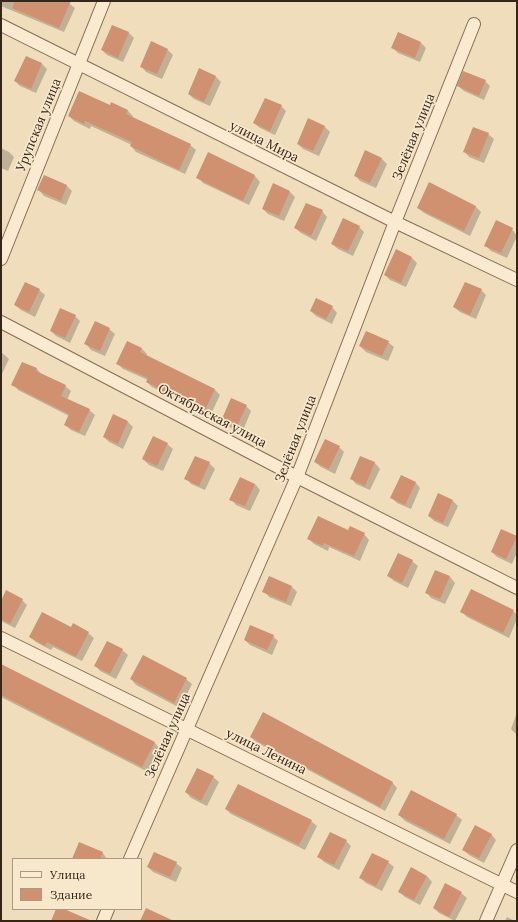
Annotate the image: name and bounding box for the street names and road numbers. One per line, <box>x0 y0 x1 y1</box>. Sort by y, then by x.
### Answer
street label: Урупская улица <box>13 76 65 174</box>
street label: Зелёная улица <box>389 91 439 183</box>
street label: улица Мира <box>227 118 301 166</box>
street label: Октябрьская улица <box>155 381 269 451</box>
street label: Зелёная улица <box>272 393 320 485</box>
street label: Зелёная улица <box>142 691 194 781</box>
street label: улица Ленина <box>223 726 309 778</box>

